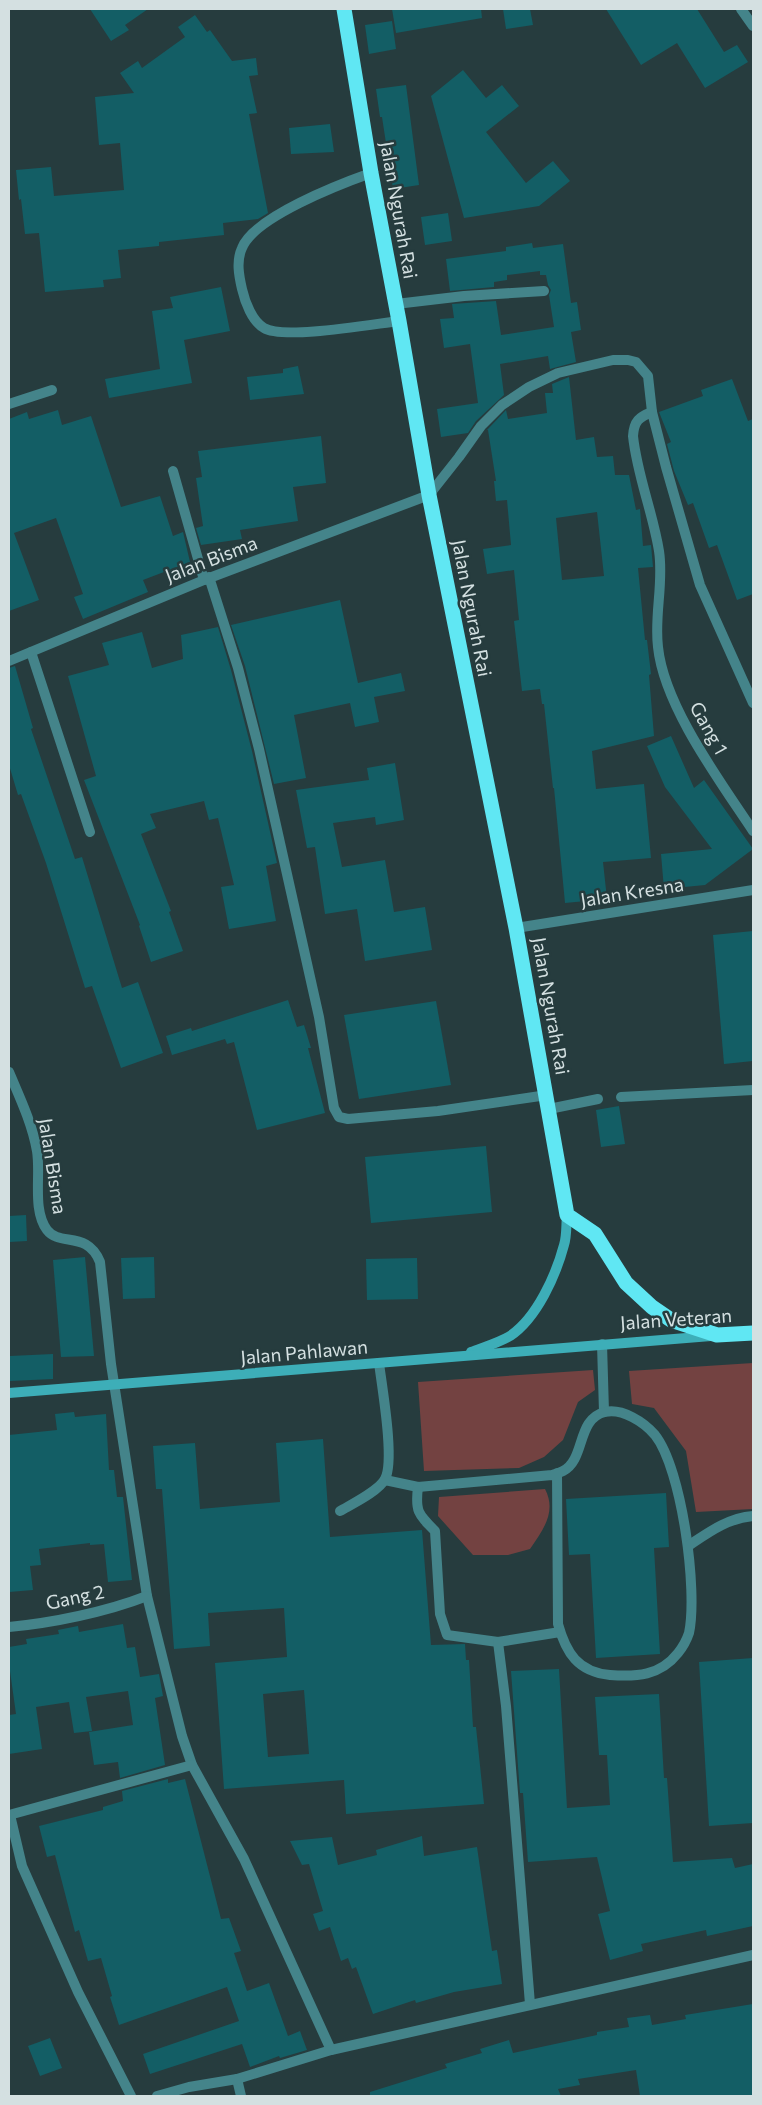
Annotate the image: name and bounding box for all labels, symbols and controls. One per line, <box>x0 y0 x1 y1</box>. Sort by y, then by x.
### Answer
street label: Jalan Ngurah Rai <box>376 139 423 281</box>
street label: Jalan Bisma <box>161 530 260 587</box>
street label: Jalan Ngurah Rai <box>448 537 497 678</box>
street label: Gang 1 <box>686 697 733 758</box>
street label: Jalan Kresna <box>579 872 685 911</box>
street label: Jalan Ngurah Rai <box>528 935 575 1077</box>
street label: Jalan Bisma <box>35 1116 72 1216</box>
street label: Jalan Veteran <box>619 1303 733 1334</box>
street label: Jalan Pahlawan <box>239 1334 369 1369</box>
street label: Gang 2 <box>44 1579 106 1614</box>

